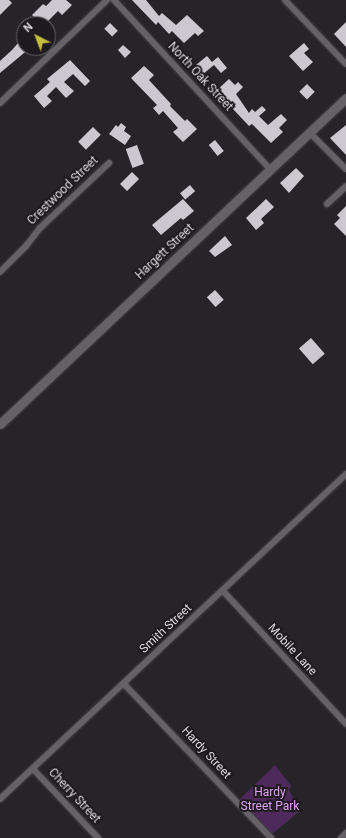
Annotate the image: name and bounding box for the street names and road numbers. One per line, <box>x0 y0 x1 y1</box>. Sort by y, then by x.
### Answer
street label: North Oak Street <box>164 40 236 114</box>
street label: Crestwood Street <box>25 154 101 228</box>
street label: Hargett Street <box>133 221 197 283</box>
street label: Smith Street <box>137 601 195 657</box>
street label: Mobile Lane <box>264 621 320 679</box>
street label: Hardy Street <box>178 724 234 782</box>
street label: Cherry Street <box>45 766 103 826</box>

